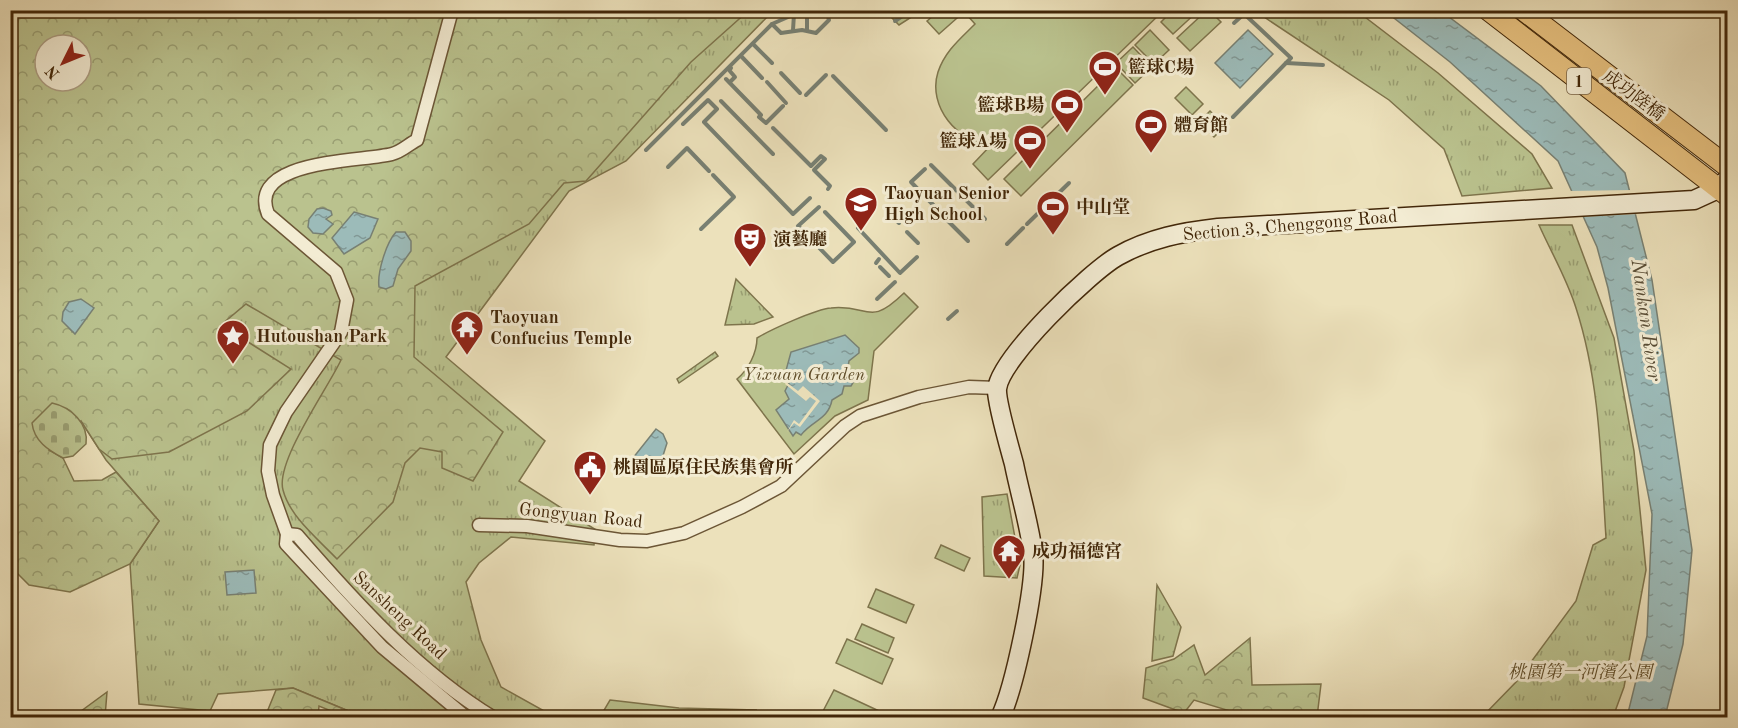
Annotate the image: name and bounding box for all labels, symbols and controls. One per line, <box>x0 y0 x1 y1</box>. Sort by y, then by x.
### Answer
north arrow <box>33 33 93 93</box>
sports icon: 籃球C場 <box>1087 49 1123 96</box>
place label: 籃球C場 <box>1128 57 1194 77</box>
text: N <box>43 61 64 82</box>
street label: 成功陸橋 <box>1599 65 1669 125</box>
road number: 1 <box>1567 68 1591 94</box>
sports icon: 籃球B場 <box>1049 87 1085 134</box>
place label: 籃球B場 <box>977 95 1044 115</box>
sports icon: 體育館 <box>1133 107 1169 154</box>
place label: 體育館 <box>1174 115 1228 135</box>
sports icon: 籃球A場 <box>1012 123 1048 170</box>
place label: 籃球A場 <box>939 131 1007 151</box>
school or university icon: Taoyuan Senior High School <box>843 185 879 232</box>
place label: Taoyuan Senior High School <box>884 185 1010 224</box>
sports icon: 中山堂 <box>1035 189 1071 236</box>
place label: 中山堂 <box>1076 197 1130 217</box>
street label: Section 3, Chenggong Road <box>1182 208 1398 244</box>
theatre icon: 演藝廳 <box>732 221 768 268</box>
place label: 演藝廳 <box>773 229 827 249</box>
water label: Nankan River <box>1626 257 1664 383</box>
temple icon: Taoyuan Confucius Temple <box>449 309 485 356</box>
place label: Taoyuan Confucius Temple <box>490 309 632 348</box>
place icon: Hutoushan Park <box>215 318 251 365</box>
place label: Hutoushan Park <box>256 328 387 346</box>
park label: Yixuan Garden <box>743 366 865 384</box>
public building icon: 桃園區原住民族集會所 <box>572 449 608 496</box>
place label: 桃園區原住民族集會所 <box>613 457 794 477</box>
street label: Gongyuan Road <box>518 501 644 531</box>
temple icon: 成功福德宮 <box>991 533 1027 580</box>
place label: 成功福德宮 <box>1032 541 1122 561</box>
street label: Sansheng Road <box>349 568 449 663</box>
park label: 桃園第一河濱公園 <box>1508 662 1655 682</box>

